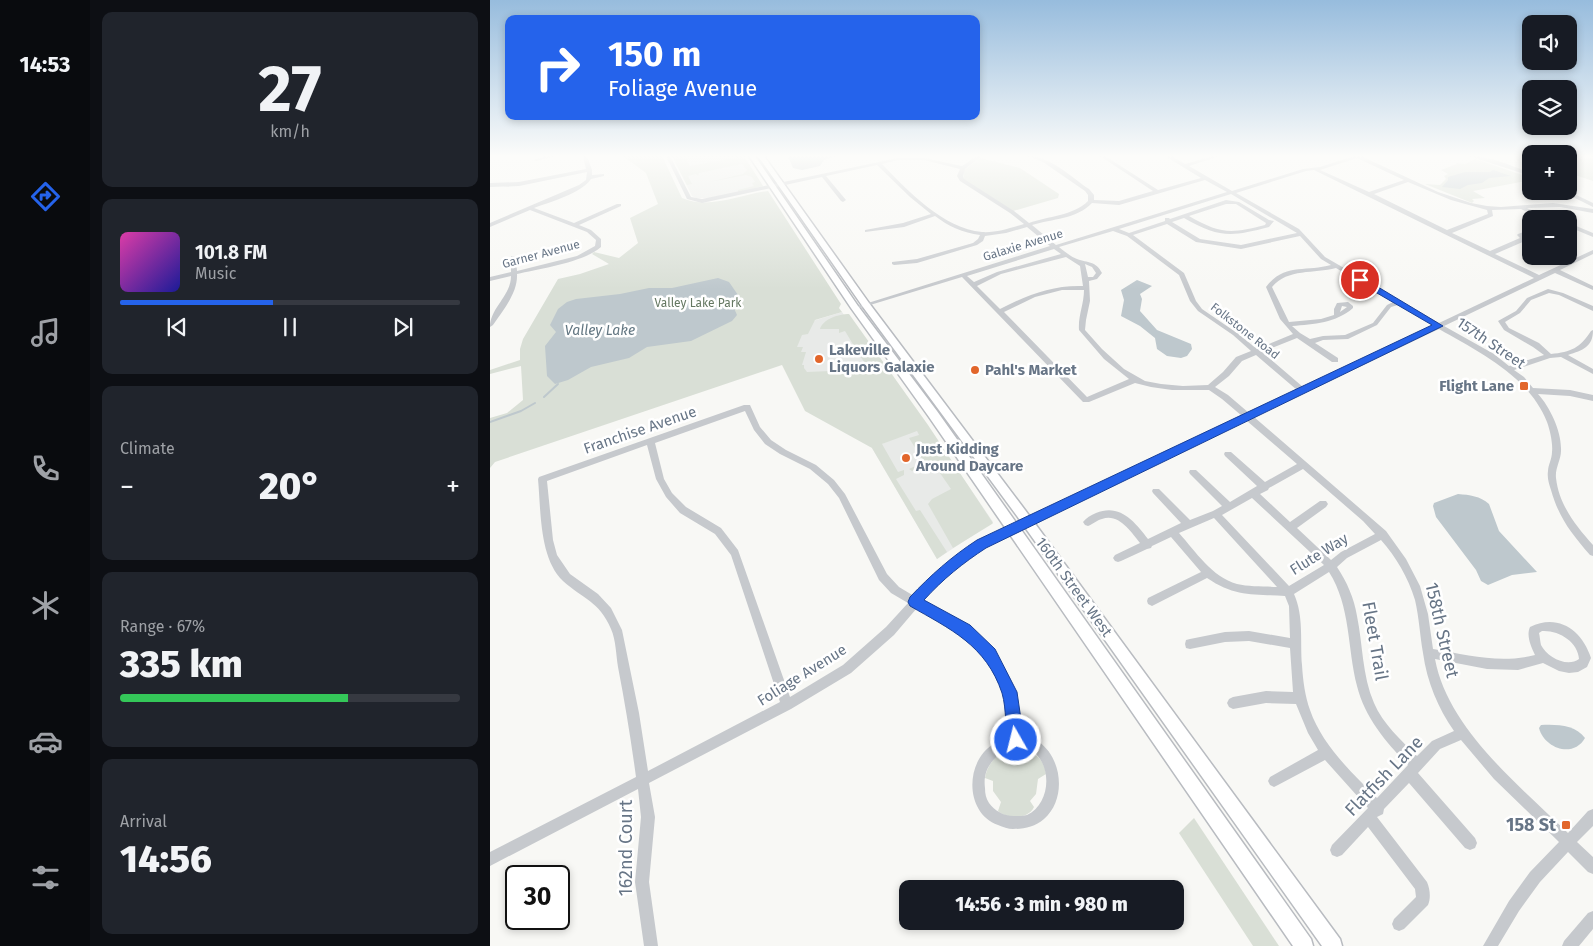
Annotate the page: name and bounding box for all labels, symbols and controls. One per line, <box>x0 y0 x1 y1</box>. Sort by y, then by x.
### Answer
map controls <box>1522 15 1577 265</box>
button: sound <box>1522 15 1577 70</box>
text: 150 m <box>608 33 701 75</box>
icon: right <box>525 35 590 100</box>
text: 27 <box>258 50 322 128</box>
text: 14:53 <box>19 51 71 78</box>
text: Foliage Avenue <box>608 75 757 102</box>
button: layers <box>1522 80 1577 135</box>
text: km/h <box>270 122 310 141</box>
button: + <box>1522 145 1577 200</box>
icon: directions <box>28 179 63 214</box>
button: − <box>1522 210 1577 265</box>
street label: Galaxie Avenue <box>981 226 1065 264</box>
street label: Garner Avenue <box>501 237 581 271</box>
text: 101.8 FM <box>195 241 267 264</box>
pin <box>1339 259 1381 301</box>
text: Music <box>195 264 236 283</box>
icon: arrive <box>1346 266 1374 294</box>
park label: Valley Lake Park <box>655 296 742 310</box>
street label: Folkstone Road <box>1208 300 1282 362</box>
icon: previous <box>163 313 191 341</box>
icon: pause <box>276 313 304 341</box>
icon: next <box>389 313 417 341</box>
street label: 157th Street <box>1453 313 1529 373</box>
icon: music <box>28 315 63 350</box>
water label: Valley Lake <box>565 322 635 339</box>
place label: Lakeville Liquors Galaxie <box>829 341 934 376</box>
marker: Lakeville Liquors Galaxie <box>813 353 825 365</box>
place label: Pahl's Market <box>985 361 1077 379</box>
marker: Pahl's Market <box>969 364 981 376</box>
place label: Flight Lane <box>1439 377 1514 395</box>
marker: Flight Lane <box>1518 380 1530 392</box>
street label: Franchise Avenue <box>581 402 699 458</box>
text: Climate <box>120 439 175 458</box>
place label: Just Kidding Around Daycare <box>915 440 1023 475</box>
icon: phone <box>28 451 63 486</box>
marker: Just Kidding Around Daycare <box>900 452 912 464</box>
text: 20° <box>259 463 321 509</box>
text: − <box>120 470 134 503</box>
text: + <box>446 470 460 503</box>
street label: Flute Way <box>1287 529 1352 579</box>
street label: 160th Street West <box>1032 534 1116 641</box>
street label: 158th Street <box>1420 580 1464 680</box>
icon: climate <box>28 588 63 623</box>
street label: Fleet Trail <box>1357 600 1393 682</box>
text: Range · 67% <box>120 617 205 636</box>
street label: Foliage Avenue <box>754 640 850 710</box>
text: 335 km <box>120 641 243 687</box>
position arrow <box>989 713 1041 765</box>
icon: car <box>28 724 63 759</box>
street label: Flatfish Lane <box>1340 731 1428 821</box>
street label: 162nd Court <box>615 799 637 896</box>
text: Arrival <box>120 812 167 831</box>
place label: 158 St <box>1506 814 1557 836</box>
marker: 158 St <box>1560 819 1572 831</box>
text: 14:56 <box>120 836 212 882</box>
icon: filters <box>28 860 63 895</box>
speed limit sign: 30 <box>505 865 570 930</box>
text: 14:56 · 3 min · 980 m <box>955 893 1128 916</box>

